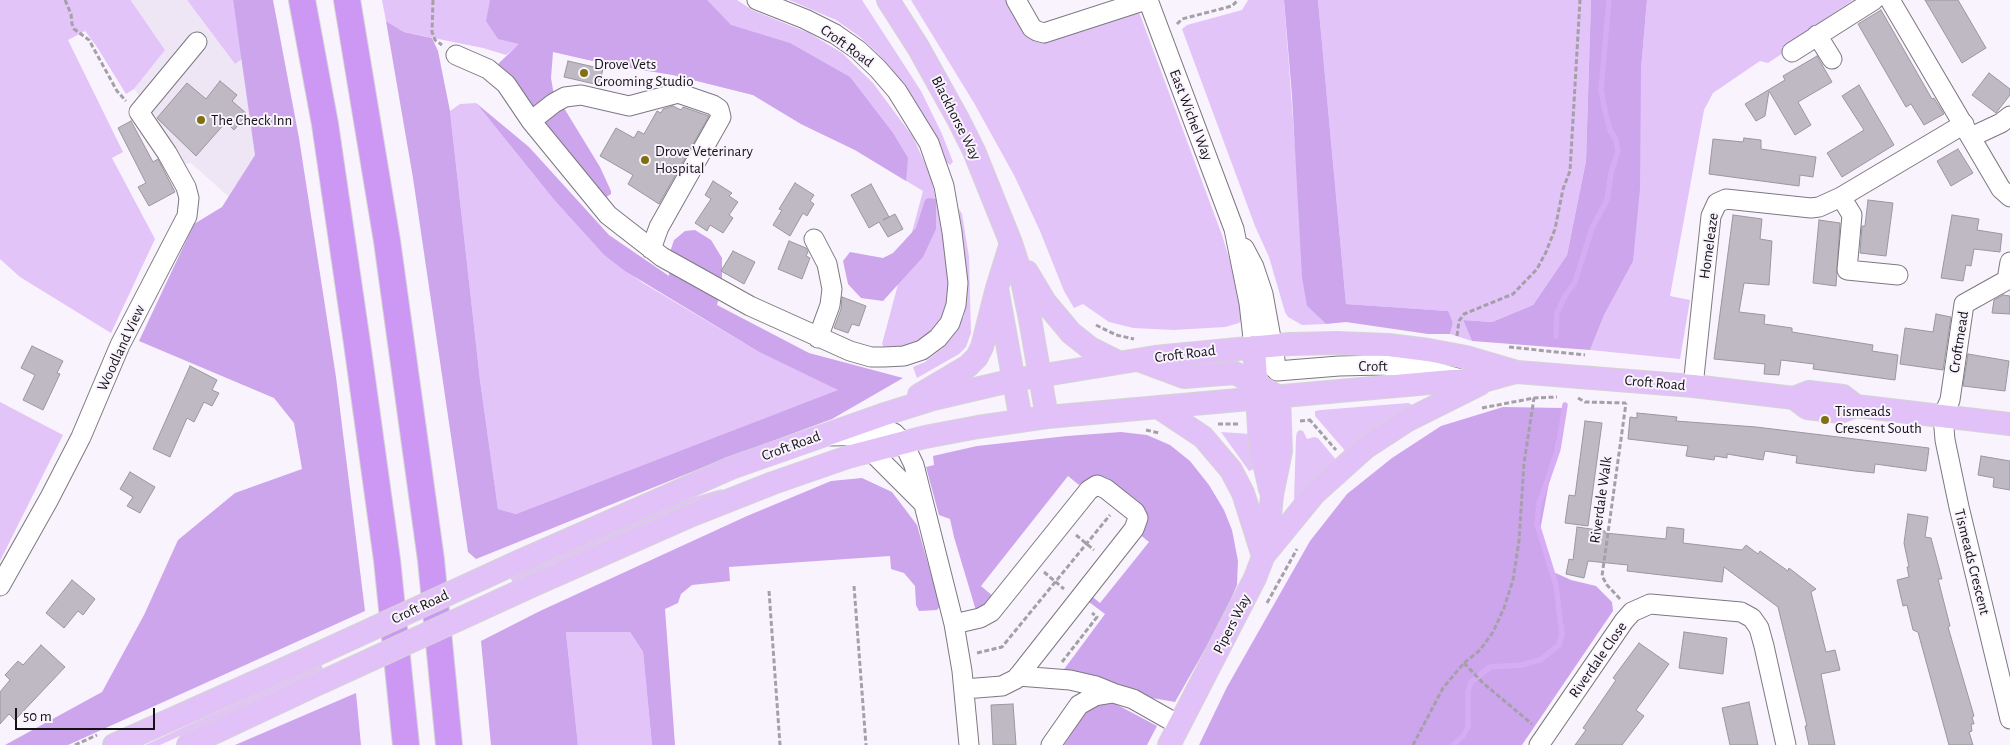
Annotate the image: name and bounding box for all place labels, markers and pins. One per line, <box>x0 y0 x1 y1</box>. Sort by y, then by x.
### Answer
place label: Drove Vets Grooming Studio <box>594 55 694 90</box>
marker: Drove Vets Grooming Studio <box>578 67 590 79</box>
place label: The Check Inn <box>211 111 292 129</box>
marker: The Check Inn <box>195 114 207 126</box>
place label: Drove Veterinary Hospital <box>655 142 753 177</box>
marker: Drove Veterinary Hospital <box>639 154 651 166</box>
place label: Tismeads Crescent South <box>1835 402 1922 437</box>
marker: Tismeads Crescent South <box>1819 414 1831 426</box>

